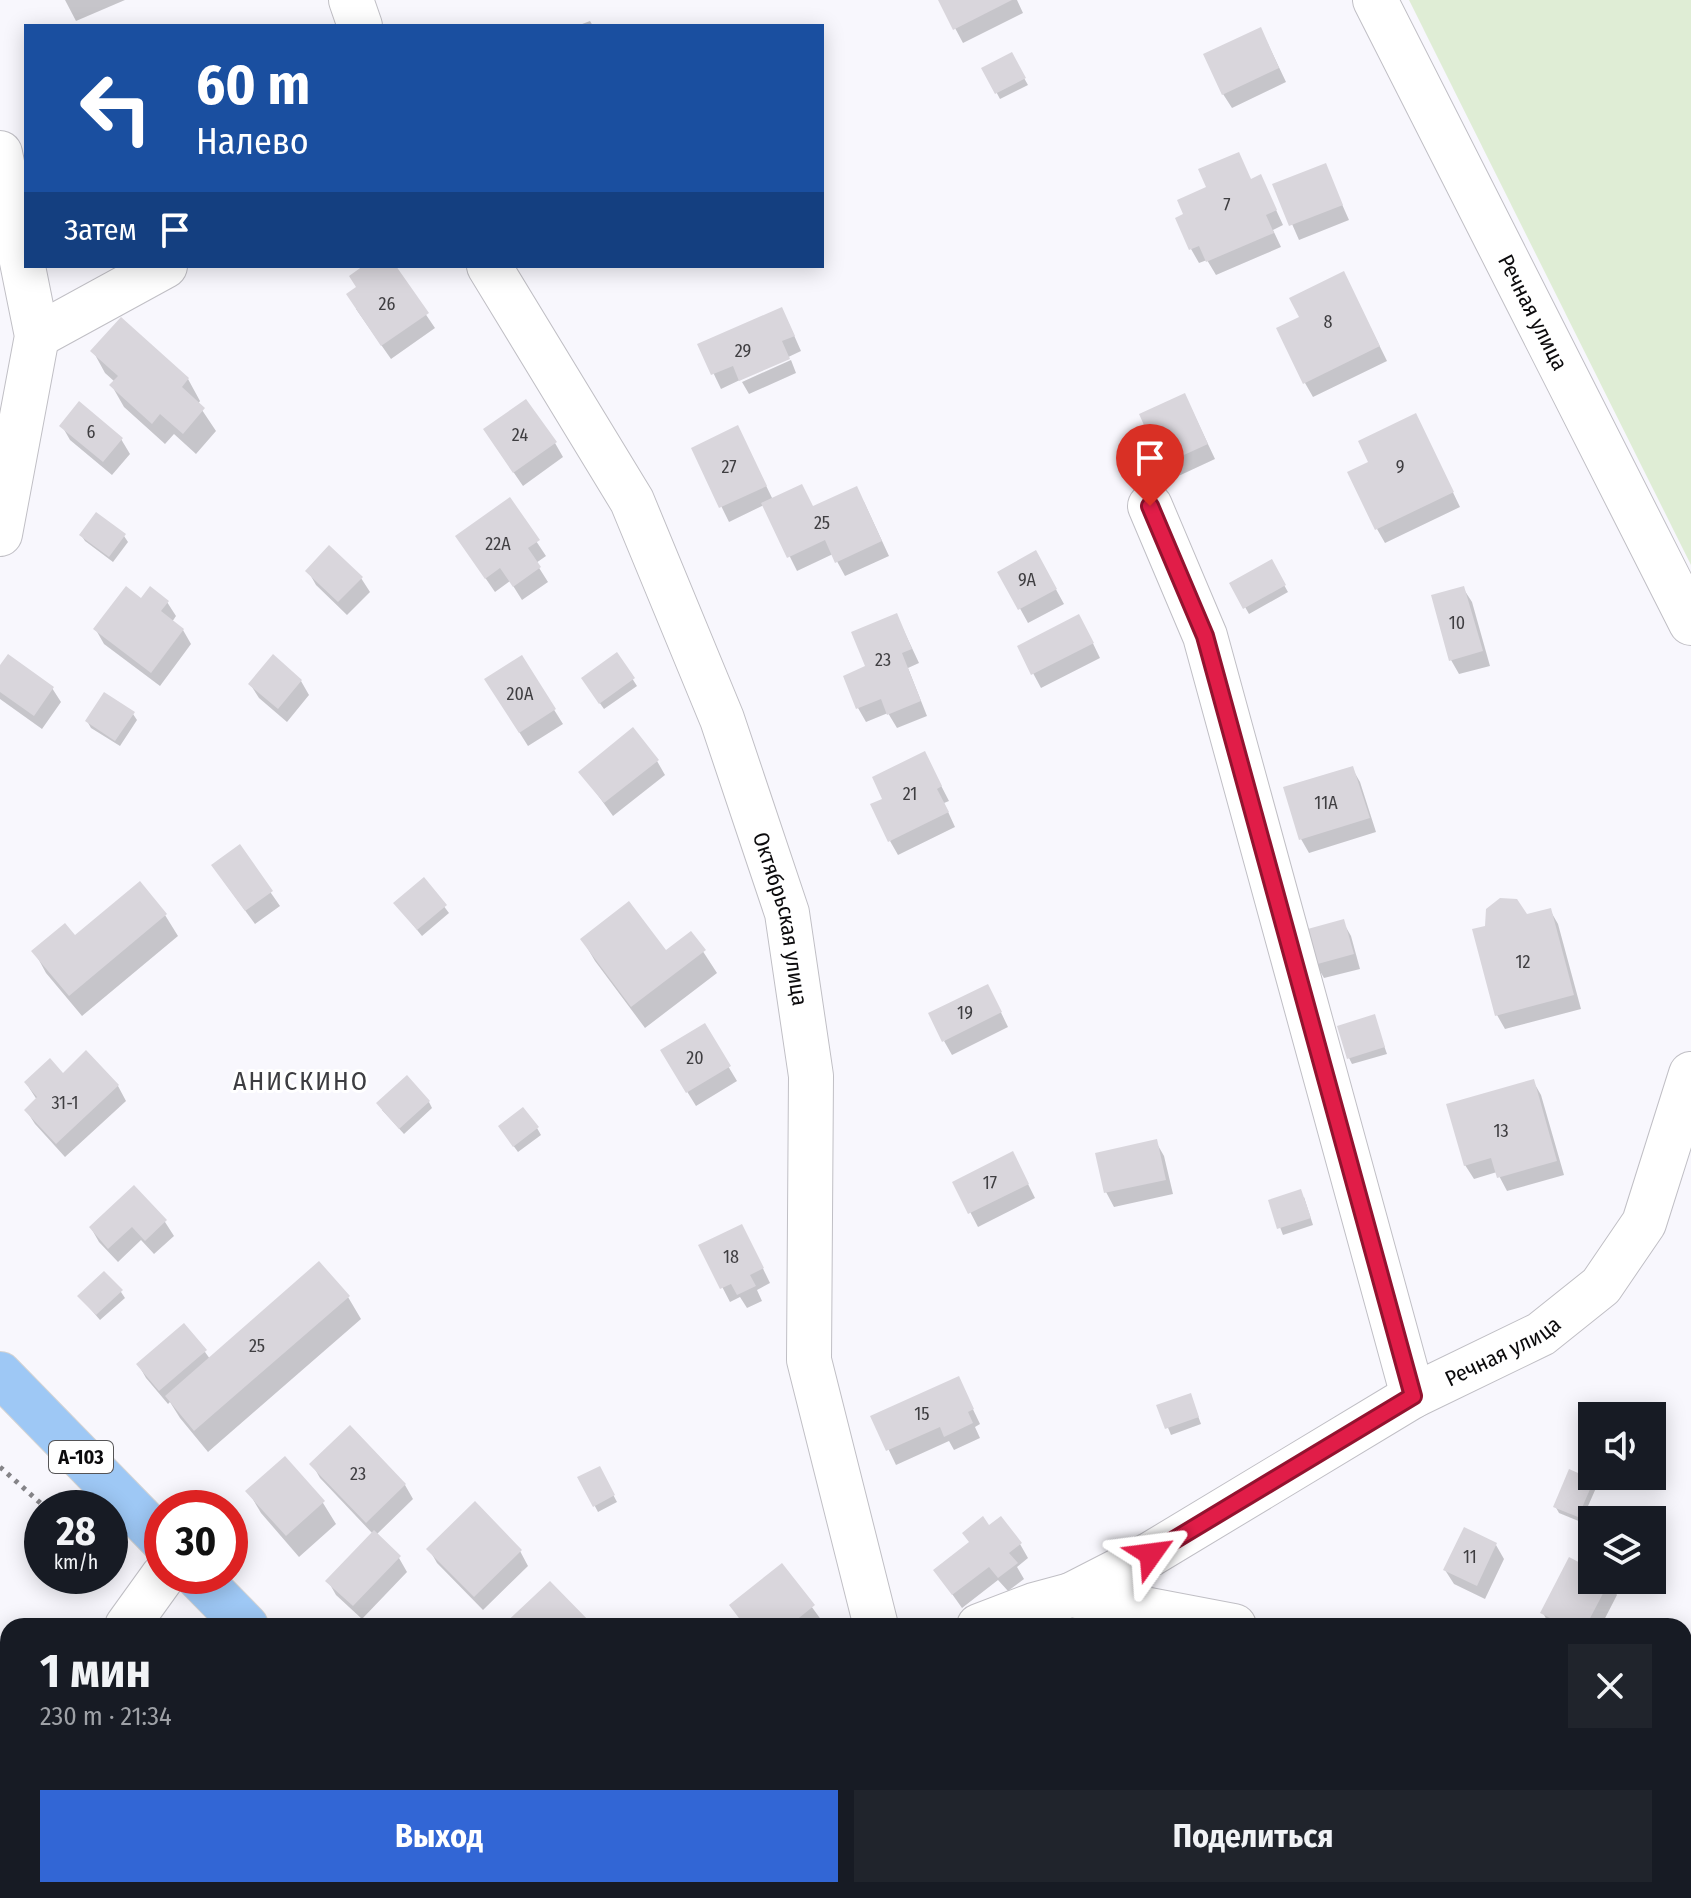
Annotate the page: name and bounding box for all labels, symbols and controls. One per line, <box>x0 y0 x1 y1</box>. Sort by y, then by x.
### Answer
text: 60 m <box>196 52 310 119</box>
icon: left <box>64 56 168 160</box>
text: Налево <box>196 120 309 164</box>
house number: 7 <box>1223 194 1231 216</box>
icon: arrive <box>153 208 197 252</box>
text: Затем <box>64 212 137 248</box>
street label: Речная улица <box>1493 250 1574 375</box>
house number: 26 <box>379 293 396 315</box>
house number: 8 <box>1324 311 1333 333</box>
house number: 29 <box>735 340 751 362</box>
house number: 6 <box>87 421 96 443</box>
house number: 24 <box>512 424 528 446</box>
pin <box>1116 424 1184 506</box>
icon: arrive <box>1128 436 1172 480</box>
house number: 27 <box>721 456 737 478</box>
house number: 9 <box>1396 456 1404 478</box>
house number: 25 <box>814 512 830 534</box>
house number: 22А <box>485 533 511 555</box>
house number: 9А <box>1018 569 1037 591</box>
house number: 10 <box>1449 612 1465 634</box>
house number: 23 <box>875 649 891 671</box>
house number: 20А <box>507 683 534 705</box>
house number: 21 <box>903 783 917 805</box>
house number: 11А <box>1314 792 1338 814</box>
street label: Октябрьская улица <box>747 828 814 1008</box>
house number: 12 <box>1516 951 1531 973</box>
house number: 19 <box>957 1002 973 1024</box>
house number: 20 <box>686 1047 704 1069</box>
district label: АНИСКИНО <box>233 1066 369 1097</box>
house number: 31-1 <box>51 1092 79 1114</box>
house number: 13 <box>1493 1120 1509 1142</box>
house number: 17 <box>983 1172 997 1194</box>
house number: 18 <box>723 1246 739 1268</box>
street label: Речная улица <box>1440 1310 1566 1392</box>
house number: 25 <box>249 1335 265 1357</box>
map controls <box>1578 1402 1666 1594</box>
button: sound <box>1578 1402 1666 1490</box>
house number: 15 <box>914 1403 930 1425</box>
road number: А-103 <box>49 1441 113 1473</box>
house number: 23 <box>350 1463 366 1485</box>
speed limit sign: 30 <box>144 1490 248 1594</box>
button: layers <box>1578 1506 1666 1594</box>
text: 28 <box>56 1508 96 1556</box>
position arrow <box>1109 1512 1193 1596</box>
house number: 11 <box>1463 1546 1477 1568</box>
text: km/h <box>54 1550 98 1574</box>
text: 1 мин <box>40 1642 151 1700</box>
button: close <box>1568 1644 1652 1728</box>
text: 230 m · 21:34 <box>40 1701 171 1732</box>
button: Выход <box>40 1790 838 1882</box>
button: Поделиться <box>854 1790 1652 1882</box>

